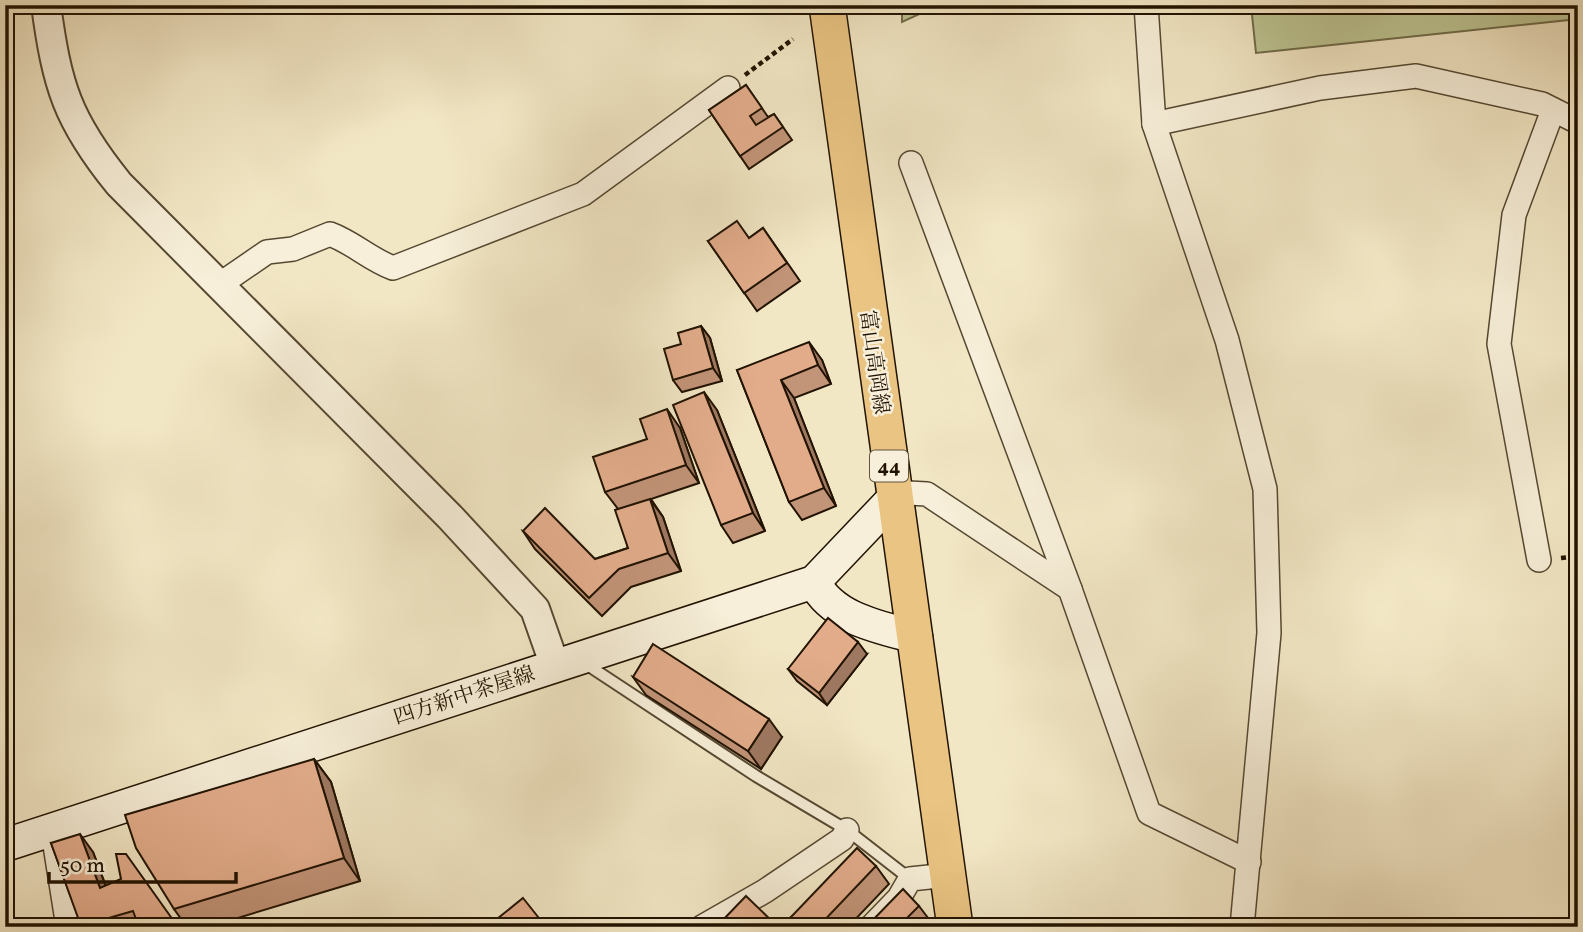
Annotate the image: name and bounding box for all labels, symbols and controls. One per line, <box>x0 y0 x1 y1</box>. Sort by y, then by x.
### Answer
street label: 富山高岡線 <box>852 308 895 416</box>
road number: 44 <box>870 450 908 481</box>
street label: 四方新中茶屋線 <box>390 660 539 733</box>
scale bar <box>49 841 236 885</box>
text: 50 m <box>60 852 105 881</box>

